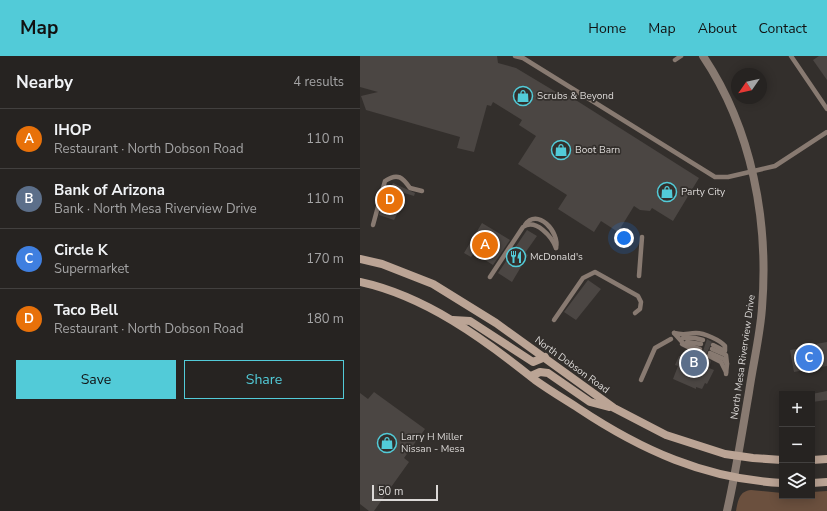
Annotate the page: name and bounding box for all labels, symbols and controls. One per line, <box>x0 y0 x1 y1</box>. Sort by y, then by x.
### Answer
text: Map <box>20 15 58 41</box>
text: Home <box>588 19 626 38</box>
text: Map <box>648 19 676 38</box>
text: About <box>698 19 737 38</box>
text: Contact <box>759 19 807 38</box>
north arrow <box>731 68 767 104</box>
text: Nearby <box>16 71 73 94</box>
text: 4 results <box>293 73 344 91</box>
shop icon: Scrubs & Beyond <box>512 85 534 107</box>
place label: Scrubs & Beyond <box>537 89 614 103</box>
text: IHOP <box>54 120 91 140</box>
text: A <box>24 130 34 148</box>
text: 110 m <box>306 130 344 148</box>
shop icon: Boot Barn <box>550 139 572 161</box>
text: Restaurant · North Dobson Road <box>54 140 243 158</box>
place label: Boot Barn <box>575 143 620 157</box>
text: Bank of Arizona <box>54 180 165 200</box>
shop icon: Party City <box>656 181 678 203</box>
pin: D <box>377 185 403 215</box>
place label: Party City <box>681 185 726 199</box>
text: B <box>25 190 33 208</box>
text: 110 m <box>306 190 344 208</box>
text: Bank · North Mesa Riverview Drive <box>54 200 257 218</box>
your location <box>614 228 634 248</box>
pin: A <box>472 230 498 260</box>
text: Circle K <box>54 240 108 260</box>
restaurant icon: McDonald's <box>505 246 527 268</box>
text: C <box>25 250 33 268</box>
text: 170 m <box>306 250 344 268</box>
place label: McDonald's <box>530 250 583 264</box>
text: Supermarket <box>54 260 129 278</box>
street label: North Mesa Riverview Drive <box>727 294 759 420</box>
text: Taco Bell <box>54 300 118 320</box>
text: D <box>24 310 34 328</box>
text: 180 m <box>306 310 344 328</box>
text: Restaurant · North Dobson Road <box>54 320 243 338</box>
street label: North Dobson Road <box>532 333 612 397</box>
pin: C <box>796 343 822 373</box>
pin: B <box>681 348 707 378</box>
button: Save <box>16 360 176 399</box>
button: Share <box>184 360 344 399</box>
map controls <box>779 391 815 499</box>
button: + <box>779 391 815 427</box>
button: − <box>779 427 815 463</box>
place label: Larry H Miller Nissan - Mesa <box>401 430 465 456</box>
shop icon: Larry H Miller Nissan - Mesa <box>376 432 398 454</box>
button: layers <box>779 463 815 499</box>
scale bar <box>372 483 438 502</box>
text: 50 m <box>378 484 403 499</box>

